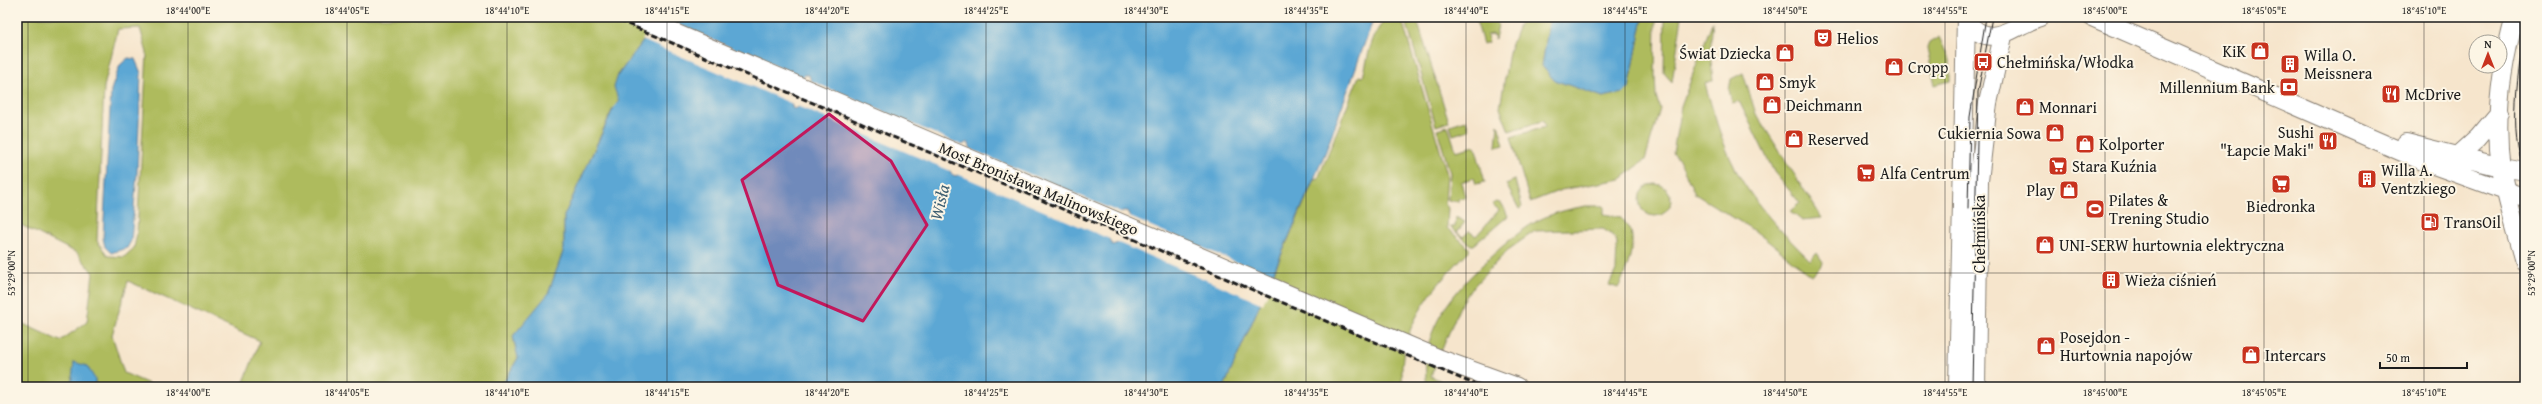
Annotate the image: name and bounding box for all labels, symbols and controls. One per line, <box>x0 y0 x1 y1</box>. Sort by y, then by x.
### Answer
text: 18°44'00"E <box>166 3 210 18</box>
text: 18°44'05"E <box>325 3 369 18</box>
text: 18°44'10"E <box>485 3 529 18</box>
text: 18°44'15"E <box>645 3 689 18</box>
text: 18°44'20"E <box>805 3 849 18</box>
text: 18°44'25"E <box>964 3 1008 18</box>
text: 18°44'30"E <box>1124 3 1168 18</box>
text: 18°44'35"E <box>1284 3 1328 18</box>
text: 18°44'40"E <box>1444 3 1488 18</box>
text: 18°44'45"E <box>1603 3 1647 18</box>
text: 18°44'50"E <box>1763 3 1807 18</box>
text: 18°44'55"E <box>1923 3 1967 18</box>
text: 18°45'00"E <box>2083 3 2127 18</box>
text: 18°45'05"E <box>2242 3 2286 18</box>
text: 18°45'10"E <box>2402 3 2446 18</box>
place label: Helios <box>1837 26 1879 50</box>
theatre icon: Helios <box>1812 27 1834 49</box>
north arrow <box>2468 34 2508 74</box>
text: N <box>2484 36 2492 52</box>
place label: KiK <box>2223 39 2247 63</box>
shop icon: KiK <box>2249 40 2271 62</box>
place label: Świat Dziecka <box>1679 41 1771 65</box>
shop icon: Świat Dziecka <box>1774 42 1796 64</box>
place label: Willa O. Meissnera <box>2304 43 2373 85</box>
place label: Chełmińska/Włodka <box>1997 50 2134 74</box>
bus stop icon: Chełmińska/Włodka <box>1972 51 1994 73</box>
building icon: Willa O. Meissnera <box>2279 53 2301 75</box>
place label: Cropp <box>1908 55 1949 79</box>
shop icon: Cropp <box>1883 56 1905 78</box>
place label: Smyk <box>1779 70 1817 94</box>
shop icon: Smyk <box>1754 71 1776 93</box>
place label: Millennium Bank <box>2159 75 2276 99</box>
bank icon: Millennium Bank <box>2278 76 2300 98</box>
place label: McDrive <box>2405 82 2461 106</box>
restaurant icon: McDrive <box>2380 83 2402 105</box>
place label: Deichmann <box>1786 93 1862 117</box>
shop icon: Deichmann <box>1761 94 1783 116</box>
place label: Monnari <box>2039 95 2097 119</box>
shop icon: Monnari <box>2014 96 2036 118</box>
place label: Sushi "Łapcie Maki" <box>2220 120 2315 162</box>
place label: Cukiernia Sowa <box>1938 121 2041 145</box>
shop icon: Cukiernia Sowa <box>2044 122 2066 144</box>
place label: Reserved <box>1808 127 1869 151</box>
shop icon: Reserved <box>1783 128 1805 150</box>
restaurant icon: Sushi "Łapcie Maki" <box>2317 130 2339 152</box>
place label: Kolporter <box>2099 132 2165 156</box>
shop icon: Kolporter <box>2074 133 2096 155</box>
street label: Most Bronisława Malinowskiego <box>935 135 1143 241</box>
place label: Stara Kuźnia <box>2072 154 2157 178</box>
supermarket icon: Stara Kuźnia <box>2047 155 2069 177</box>
place label: Willa A. Ventzkiego <box>2381 158 2456 200</box>
place label: Alfa Centrum <box>1880 161 1970 185</box>
supermarket icon: Alfa Centrum <box>1855 162 1877 184</box>
building icon: Willa A. Ventzkiego <box>2356 168 2378 190</box>
supermarket icon: Biedronka <box>2270 173 2292 195</box>
place label: Play <box>2026 178 2055 202</box>
shop icon: Play <box>2058 179 2080 201</box>
water label: Wisła <box>923 181 956 222</box>
place label: Pilates & Trening Studio <box>2109 188 2209 230</box>
street label: Chełmińska <box>1967 194 1991 273</box>
place label: Biedronka <box>2247 194 2316 218</box>
sports icon: Pilates & Trening Studio <box>2084 198 2106 220</box>
place label: TransOil <box>2444 210 2502 234</box>
fuel station icon: TransOil <box>2419 211 2441 233</box>
place label: UNI-SERW hurtownia elektryczna <box>2059 233 2285 257</box>
shop icon: UNI-SERW hurtownia elektryczna <box>2034 234 2056 256</box>
text: 53°29'00"N <box>4 250 19 296</box>
text: 53°29'00"N <box>2524 250 2539 296</box>
place label: Wieża ciśnień <box>2125 268 2217 292</box>
building icon: Wieża ciśnień <box>2100 269 2122 291</box>
place label: Posejdon - Hurtownia napojów <box>2060 325 2193 367</box>
shop icon: Posejdon - Hurtownia napojów <box>2035 335 2057 357</box>
place label: Intercars <box>2265 343 2326 367</box>
shop icon: Intercars <box>2240 344 2262 366</box>
scale bar <box>2380 344 2467 370</box>
text: 50 m <box>2386 349 2410 366</box>
text: 18°44'00"E <box>166 385 210 400</box>
text: 18°44'05"E <box>325 385 369 400</box>
text: 18°44'10"E <box>485 385 529 400</box>
text: 18°44'15"E <box>645 385 689 400</box>
text: 18°44'20"E <box>805 385 849 400</box>
text: 18°44'25"E <box>964 385 1008 400</box>
text: 18°44'30"E <box>1124 385 1168 400</box>
text: 18°44'35"E <box>1284 385 1328 400</box>
text: 18°44'40"E <box>1444 385 1488 400</box>
text: 18°44'45"E <box>1603 385 1647 400</box>
text: 18°44'50"E <box>1763 385 1807 400</box>
text: 18°44'55"E <box>1923 385 1967 400</box>
text: 18°45'00"E <box>2083 385 2127 400</box>
text: 18°45'05"E <box>2242 385 2286 400</box>
text: 18°45'10"E <box>2402 385 2446 400</box>

